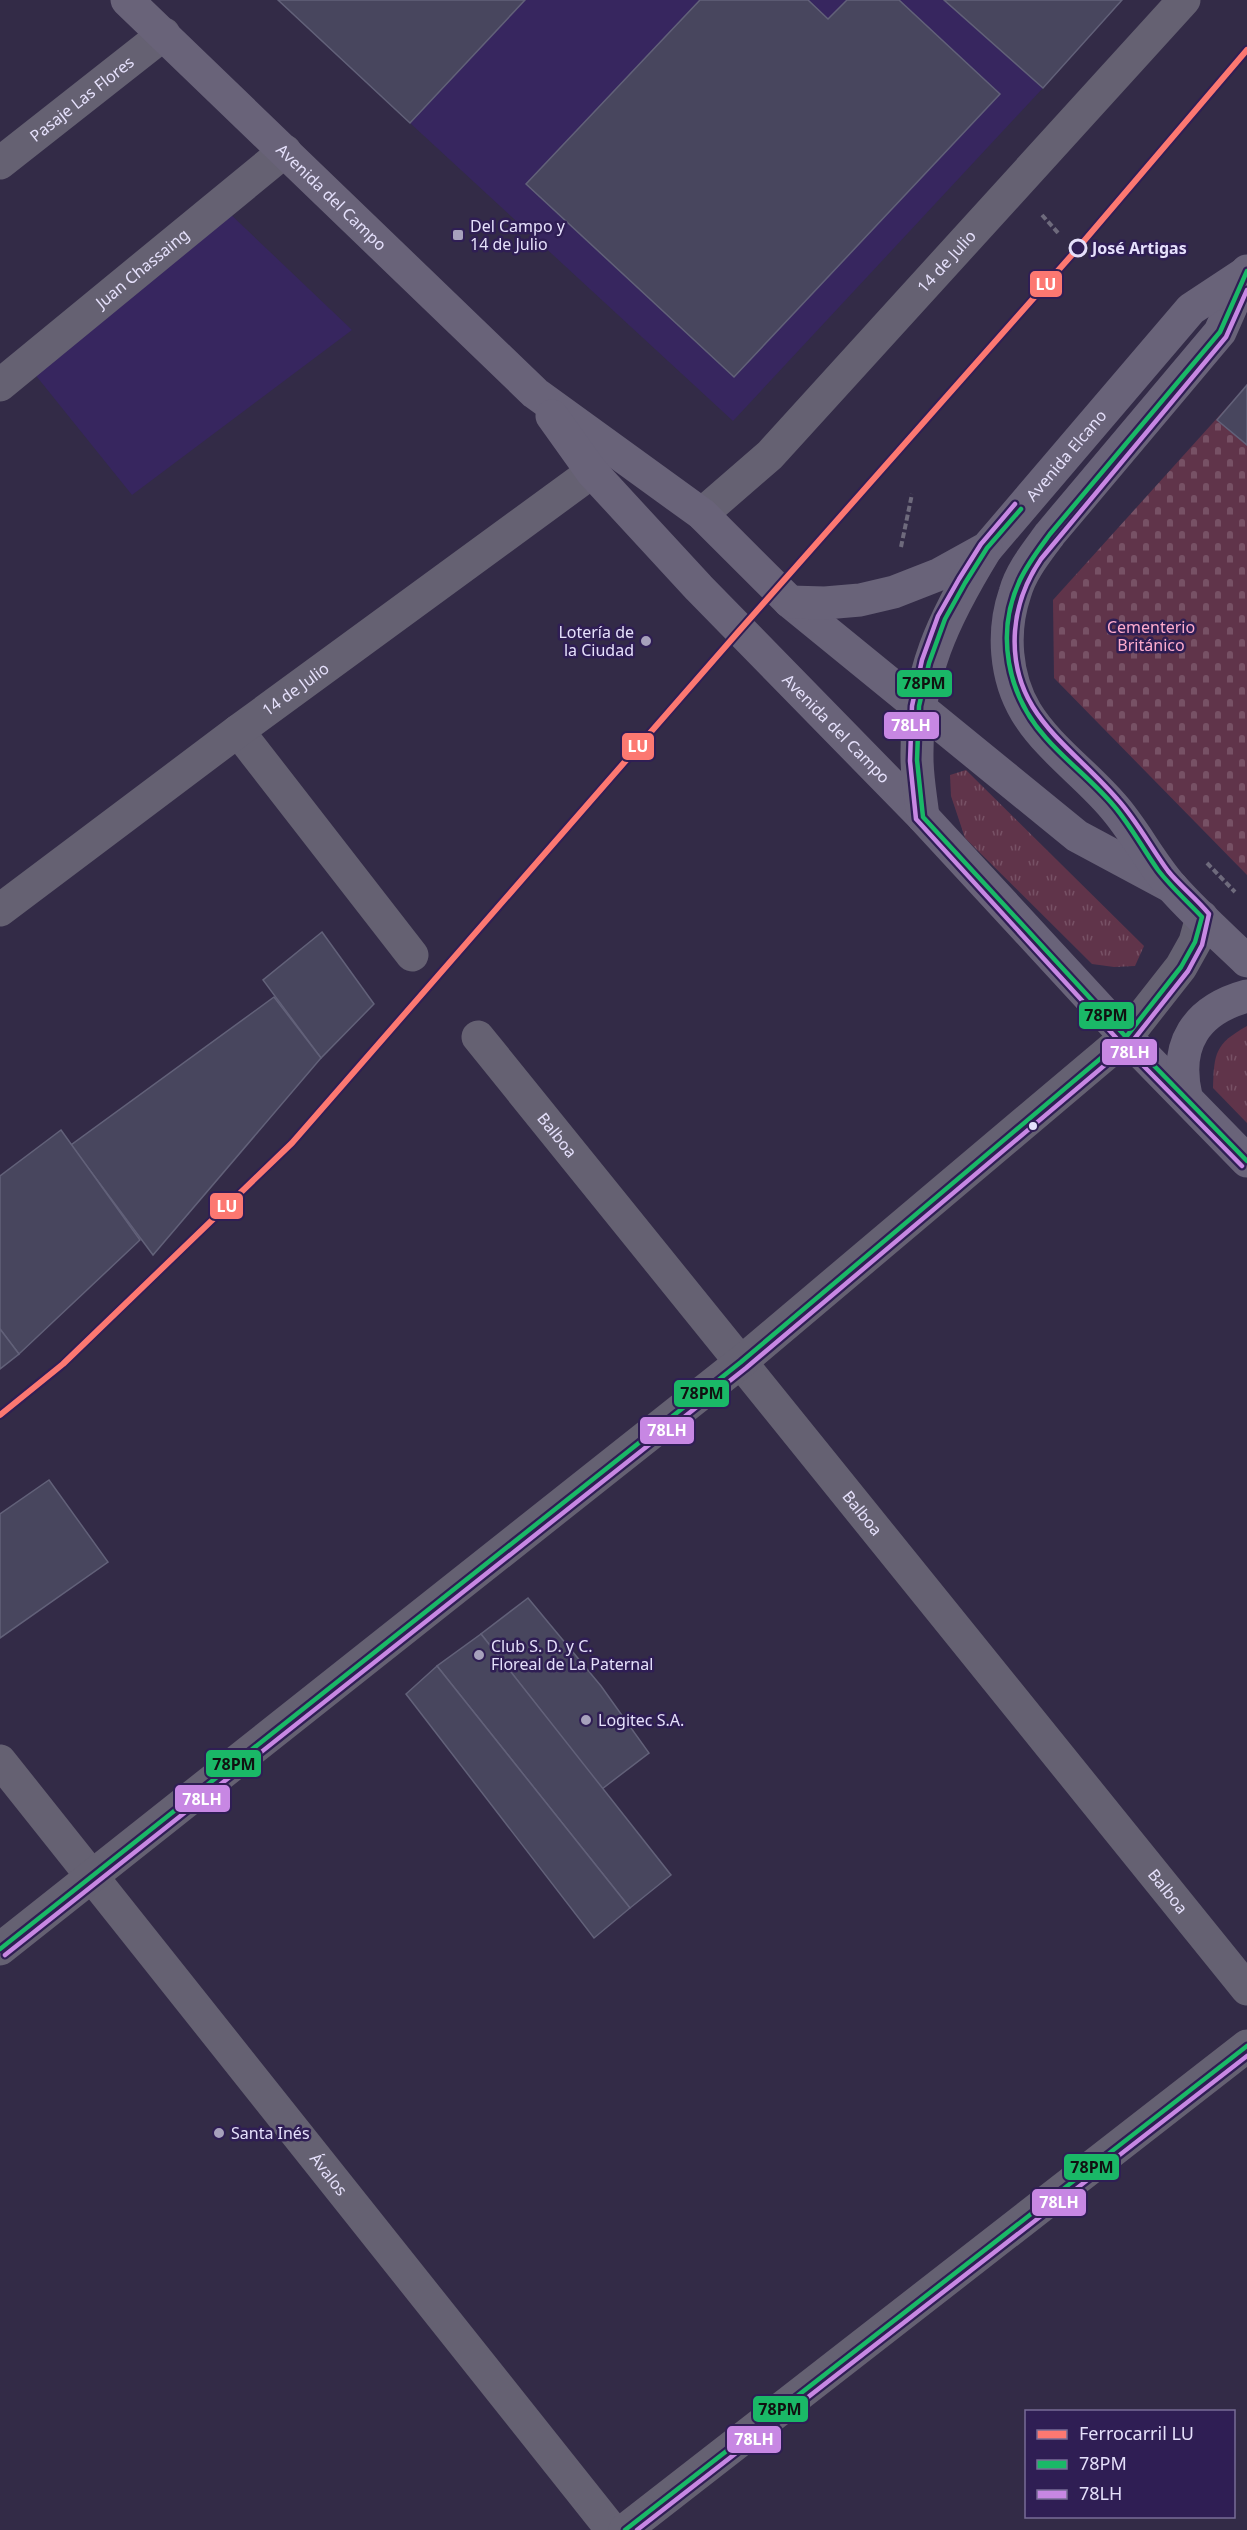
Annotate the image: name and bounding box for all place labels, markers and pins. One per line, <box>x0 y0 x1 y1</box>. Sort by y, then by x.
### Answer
place label: Del Campo y 14 de Julio <box>470 215 566 255</box>
marker: Del Campo y 14 de Julio <box>451 228 465 242</box>
place label: José Artigas <box>1090 237 1187 259</box>
marker: José Artigas <box>1069 239 1087 257</box>
place label: Lotería de la Ciudad <box>558 621 634 661</box>
marker: Lotería de la Ciudad <box>639 634 653 648</box>
unlabelled marker <box>1027 1120 1039 1132</box>
place label: Club S. D. y C. Floreal de La Paternal <box>491 1635 653 1675</box>
marker: Club S. D. y C. Floreal de La Paternal <box>472 1648 486 1662</box>
place label: Logitec S.A. <box>598 1709 684 1731</box>
marker: Logitec S.A. <box>579 1713 593 1727</box>
place label: Santa Inés <box>231 2122 310 2144</box>
marker: Santa Inés <box>212 2126 226 2140</box>

